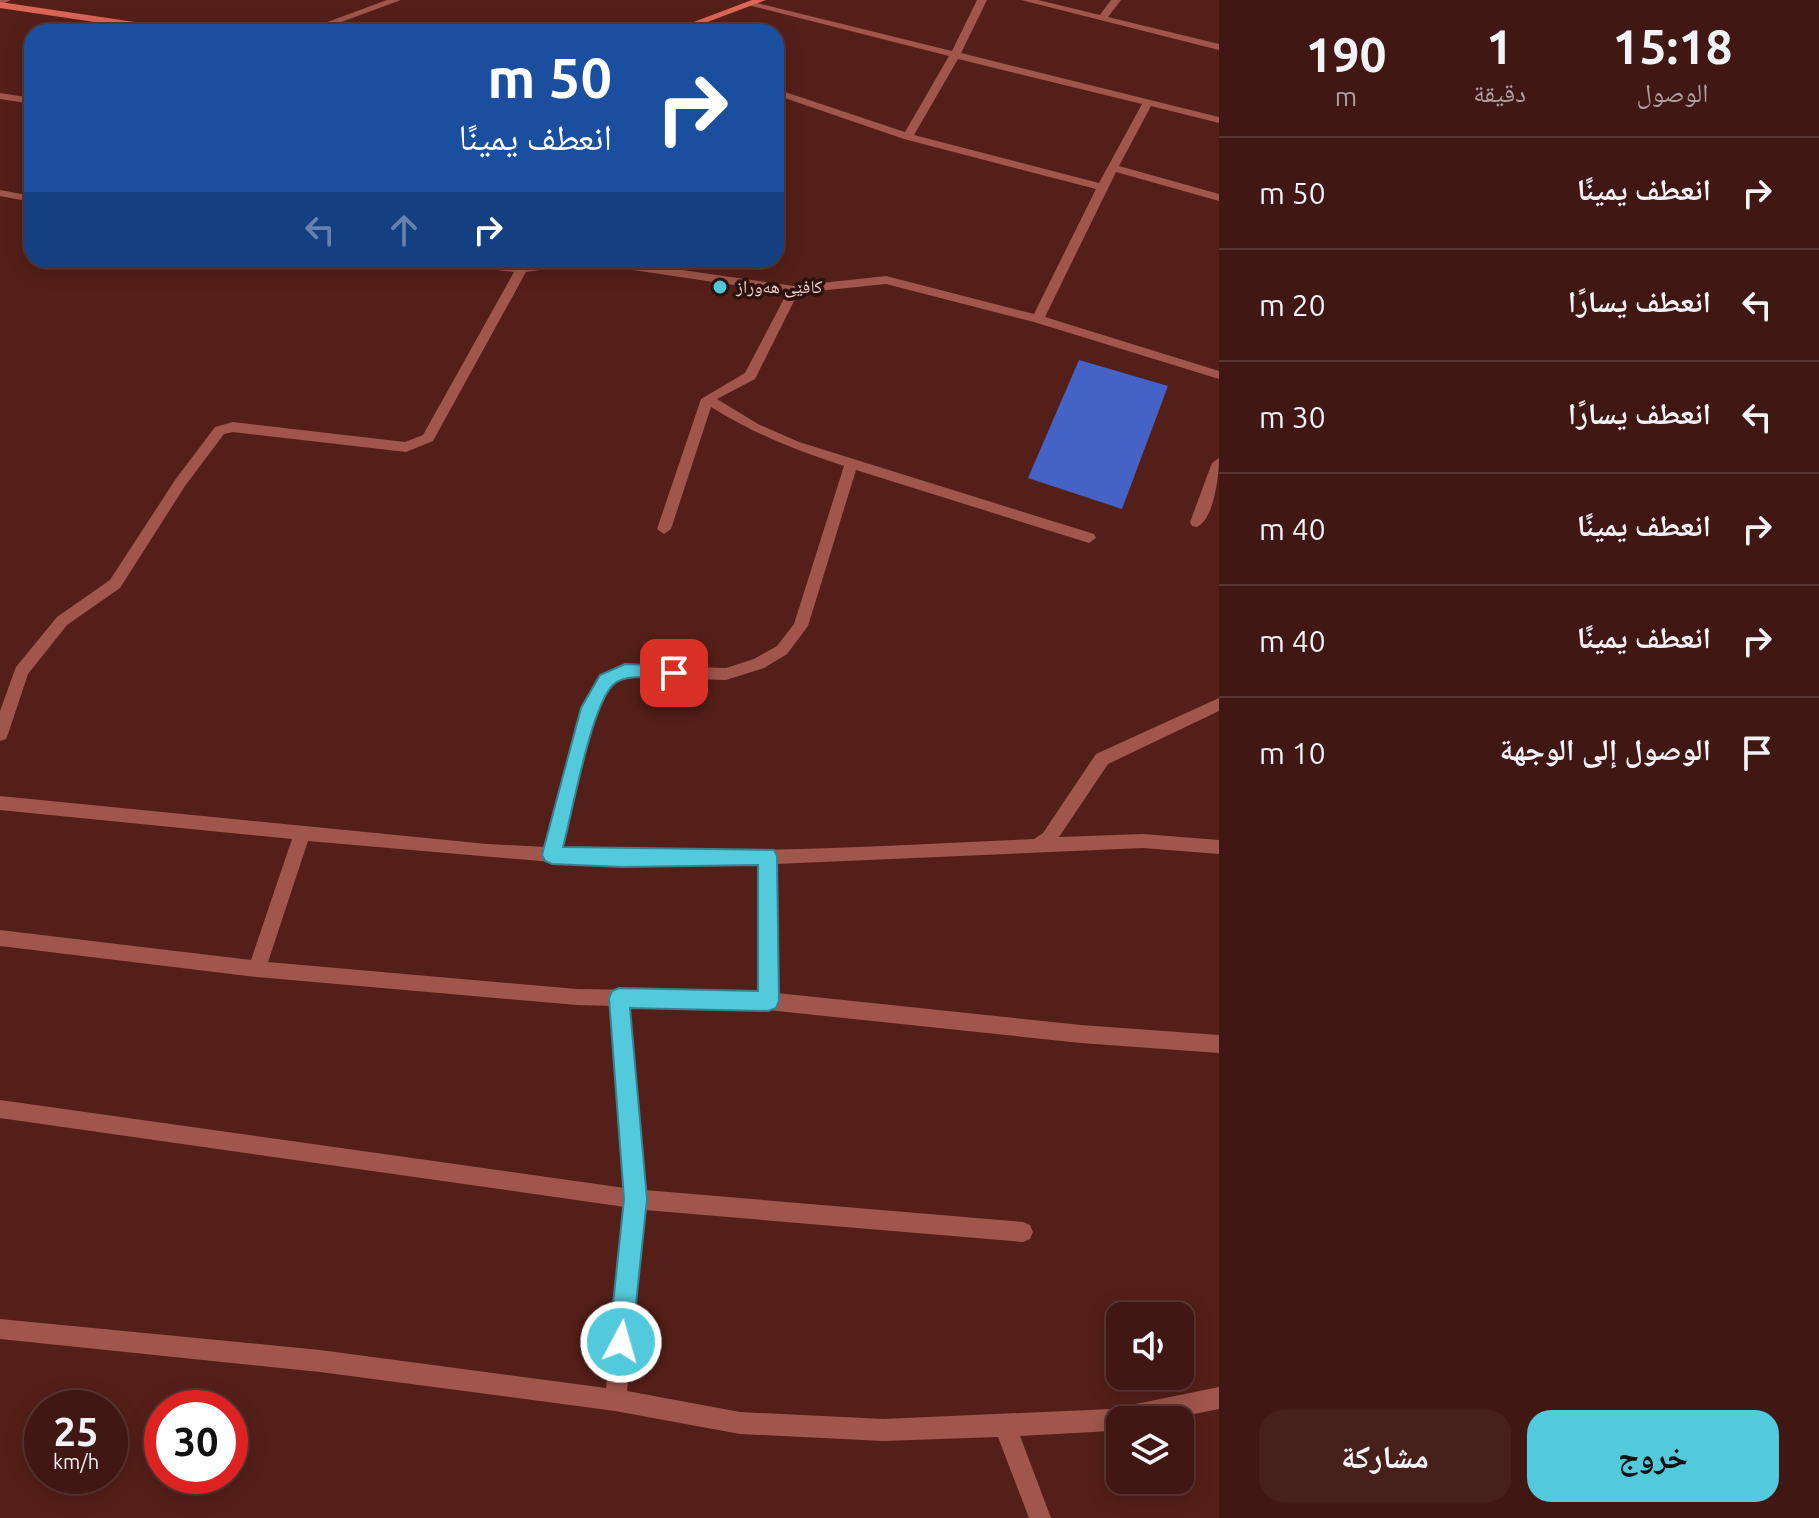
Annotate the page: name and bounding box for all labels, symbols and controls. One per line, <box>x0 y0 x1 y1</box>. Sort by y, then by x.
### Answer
text: 1 <box>1486 19 1513 73</box>
text: 15:18 <box>1612 19 1733 73</box>
text: 190 <box>1305 27 1387 81</box>
text: 50 m <box>487 46 612 109</box>
icon: right <box>640 56 744 160</box>
text: دقيقة <box>1473 78 1526 107</box>
text: الوصول <box>1637 78 1708 107</box>
text: m <box>1335 82 1357 111</box>
text: انعطف يمينًا <box>459 116 612 157</box>
icon: right <box>1735 171 1779 215</box>
text: انعطف يمينًا <box>1577 172 1711 206</box>
text: 50 m <box>1259 176 1326 210</box>
icon: left <box>298 208 342 252</box>
icon: ahead <box>382 208 426 252</box>
icon: right <box>466 208 510 252</box>
place label: کافێی هەوراز <box>735 276 823 298</box>
marker: کافێی هەوراز <box>711 278 729 296</box>
icon: left <box>1735 283 1779 327</box>
text: انعطف يسارًا <box>1568 284 1711 318</box>
text: 20 m <box>1259 288 1326 322</box>
icon: left <box>1735 395 1779 439</box>
text: انعطف يسارًا <box>1568 396 1711 430</box>
text: 30 m <box>1259 400 1326 434</box>
icon: right <box>1735 507 1779 551</box>
text: انعطف يمينًا <box>1577 508 1711 542</box>
text: 40 m <box>1259 512 1326 546</box>
icon: right <box>1735 619 1779 663</box>
text: انعطف يمينًا <box>1577 620 1711 654</box>
text: 40 m <box>1259 624 1326 658</box>
pin <box>640 639 708 707</box>
icon: arrive <box>652 651 696 695</box>
icon: arrive <box>1735 731 1779 775</box>
text: الوصول إلى الوجهة <box>1500 732 1711 766</box>
text: 10 m <box>1259 736 1326 770</box>
position arrow <box>579 1300 663 1384</box>
map controls <box>1106 1302 1194 1494</box>
button: sound <box>1106 1302 1194 1390</box>
speed limit sign: 30 <box>144 1390 248 1494</box>
button: layers <box>1106 1406 1194 1494</box>
text: 25 <box>53 1409 99 1454</box>
button: مشاركة <box>1259 1410 1511 1502</box>
button: خروج <box>1527 1410 1779 1502</box>
text: km/h <box>53 1450 99 1473</box>

